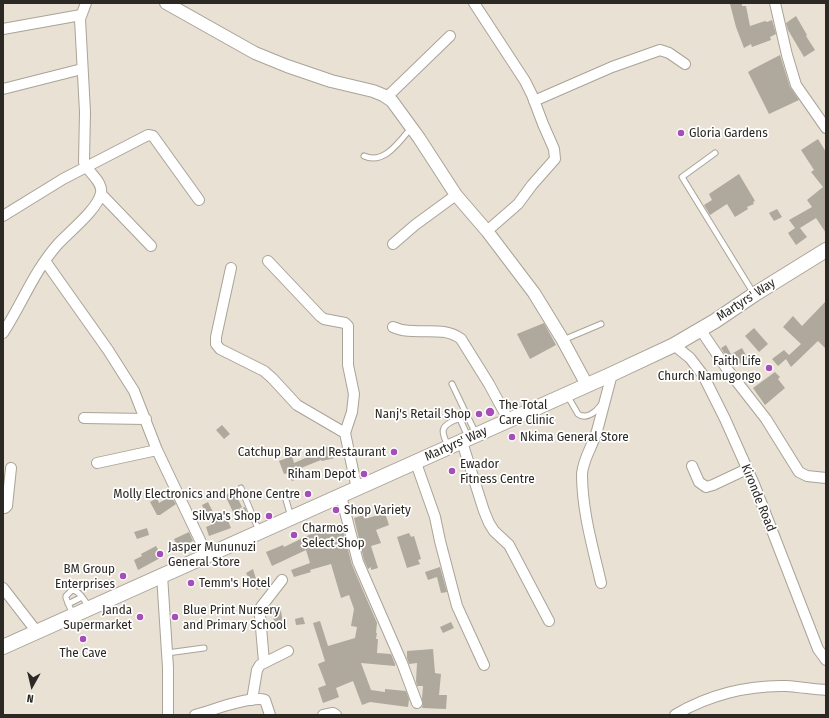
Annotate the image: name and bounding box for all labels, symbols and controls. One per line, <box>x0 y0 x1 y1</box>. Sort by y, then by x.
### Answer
place label: Gloria Gardens <box>689 125 768 141</box>
marker: Gloria Gardens <box>676 128 686 138</box>
street label: Martyrs' Way <box>714 275 778 325</box>
place label: Faith Life Church Namugongo <box>658 353 761 384</box>
marker: Faith Life Church Namugongo <box>764 363 774 373</box>
place label: The Total Care Clinic <box>499 397 554 428</box>
place label: Nanj's Retail Shop <box>375 406 471 422</box>
marker: The Total Care Clinic <box>484 406 496 418</box>
marker: Nanj's Retail Shop <box>474 409 484 419</box>
street label: Martyrs' Way <box>422 423 490 465</box>
place label: Nkima General Store <box>520 429 629 445</box>
marker: Nkima General Store <box>507 432 517 442</box>
place label: Catchup Bar and Restaurant <box>238 444 386 460</box>
marker: Catchup Bar and Restaurant <box>389 447 399 457</box>
place label: Ewador Fitness Centre <box>460 456 535 487</box>
street label: Kironde Road <box>737 462 779 534</box>
place label: Riham Depot <box>287 466 356 482</box>
marker: Ewador Fitness Centre <box>447 466 457 476</box>
marker: Riham Depot <box>359 469 369 479</box>
place label: Molly Electronics and Phone Centre <box>113 486 300 502</box>
marker: Molly Electronics and Phone Centre <box>303 489 313 499</box>
place label: Shop Variety <box>344 502 411 518</box>
marker: Shop Variety <box>331 505 341 515</box>
place label: Silvya's Shop <box>192 508 261 524</box>
marker: Silvya's Shop <box>264 511 274 521</box>
place label: Charmos Select Shop <box>302 520 365 551</box>
marker: Charmos Select Shop <box>289 530 299 540</box>
place label: Jasper Mununuzi General Store <box>168 539 256 570</box>
marker: Jasper Mununuzi General Store <box>155 549 165 559</box>
place label: BM Group Enterprises <box>55 561 115 592</box>
marker: BM Group Enterprises <box>118 571 128 581</box>
place label: Temm's Hotel <box>199 575 270 591</box>
marker: Temm's Hotel <box>186 578 196 588</box>
place label: Janda Supermarket <box>63 602 132 633</box>
place label: Blue Print Nursery and Primary School <box>183 602 286 633</box>
marker: Janda Supermarket <box>135 612 145 622</box>
marker: Blue Print Nursery and Primary School <box>170 612 180 622</box>
marker: The Cave <box>78 634 88 644</box>
place label: The Cave <box>59 645 107 661</box>
north arrow <box>12 666 52 706</box>
text: N <box>26 691 34 705</box>

